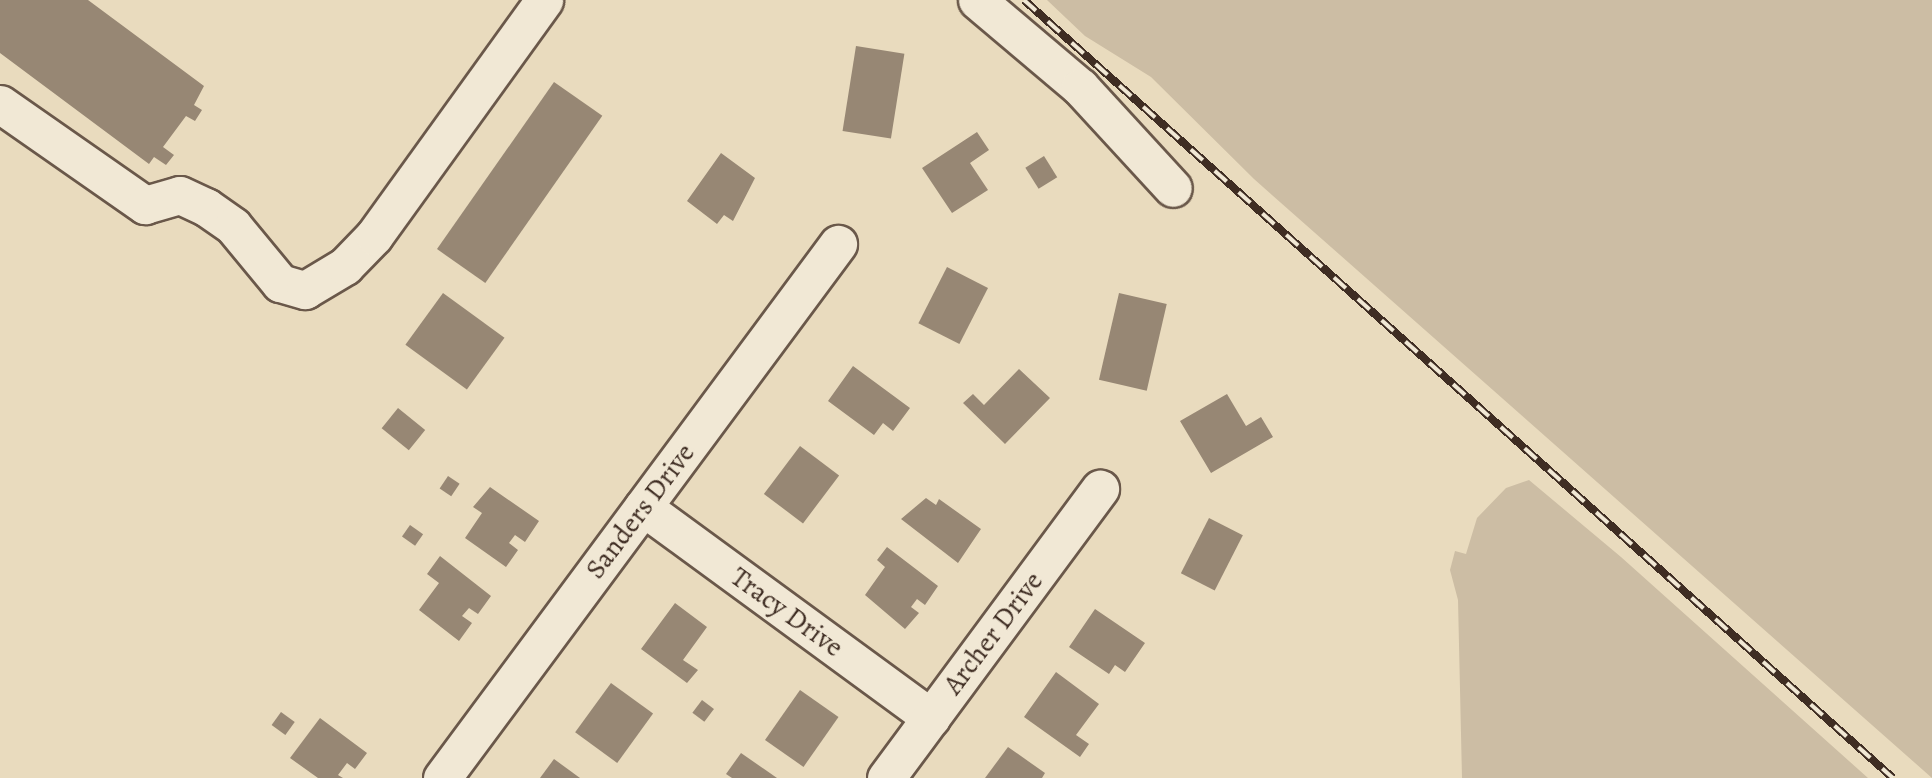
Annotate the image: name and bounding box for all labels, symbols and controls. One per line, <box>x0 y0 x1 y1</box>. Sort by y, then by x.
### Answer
street label: Sanders Drive <box>578 437 702 585</box>
street label: Tracy Drive <box>724 560 850 664</box>
street label: Archer Drive <box>936 565 1050 701</box>

